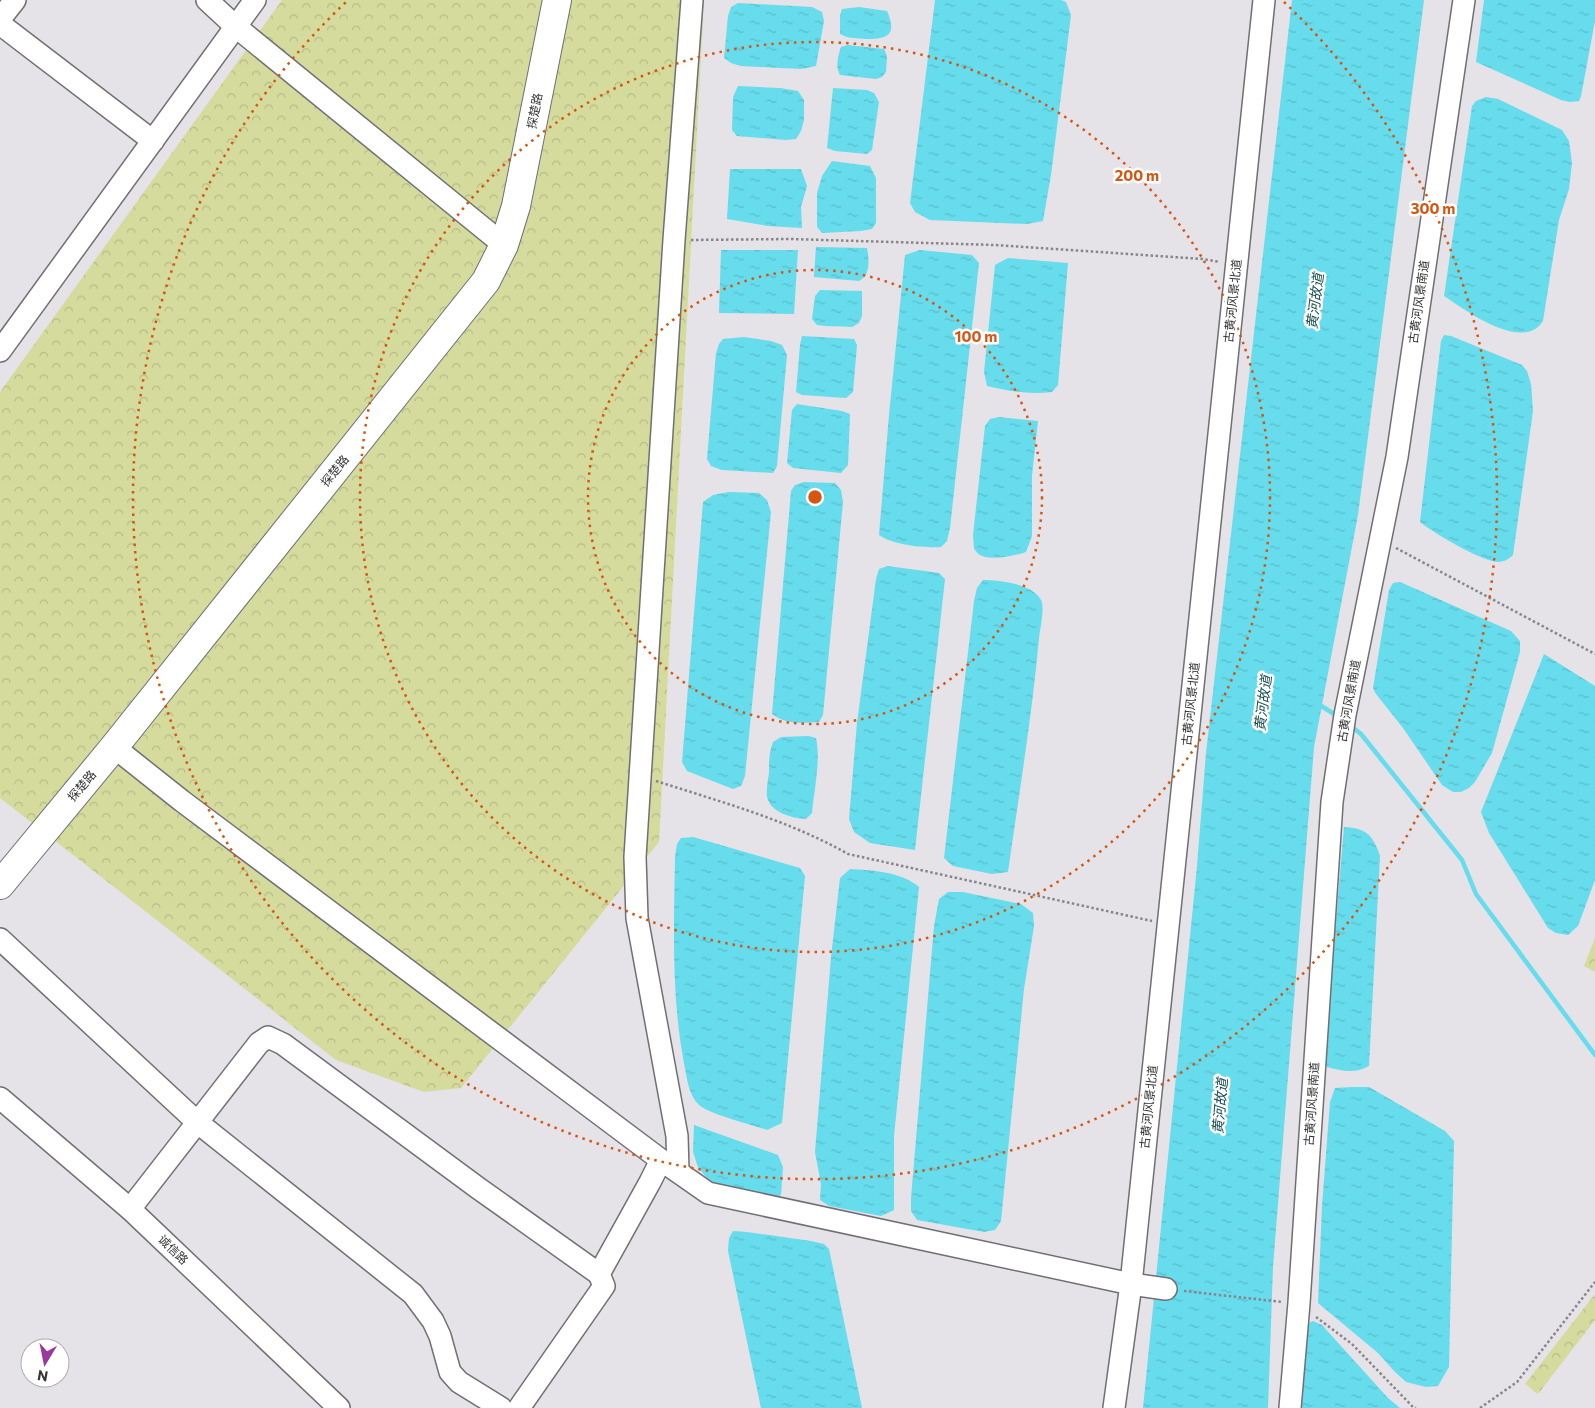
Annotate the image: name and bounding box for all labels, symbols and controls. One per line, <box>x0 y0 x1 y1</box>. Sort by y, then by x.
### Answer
street label: 探楚路 <box>524 92 544 130</box>
text: 200 m <box>1115 166 1159 184</box>
text: 300 m <box>1411 199 1455 217</box>
street label: 古黄河风景北道 <box>1221 258 1243 343</box>
street label: 古黄河风景南道 <box>1405 259 1431 344</box>
water label: 黄河故道 <box>1303 270 1327 330</box>
text: 100 m <box>955 327 997 345</box>
street label: 探楚路 <box>317 452 351 489</box>
centre of rings <box>806 488 824 506</box>
street label: 古黄河风景南道 <box>1334 658 1362 743</box>
street label: 古黄河风景北道 <box>1179 661 1201 746</box>
water label: 黄河故道 <box>1251 672 1275 732</box>
street label: 探楚路 <box>64 767 98 804</box>
street label: 古黄河风景南道 <box>1301 1062 1321 1146</box>
street label: 古黄河风景北道 <box>1137 1064 1159 1149</box>
water label: 黄河故道 <box>1209 1075 1231 1135</box>
street label: 诚信路 <box>156 1232 192 1267</box>
north arrow <box>20 1338 70 1388</box>
text: N <box>36 1367 49 1386</box>

